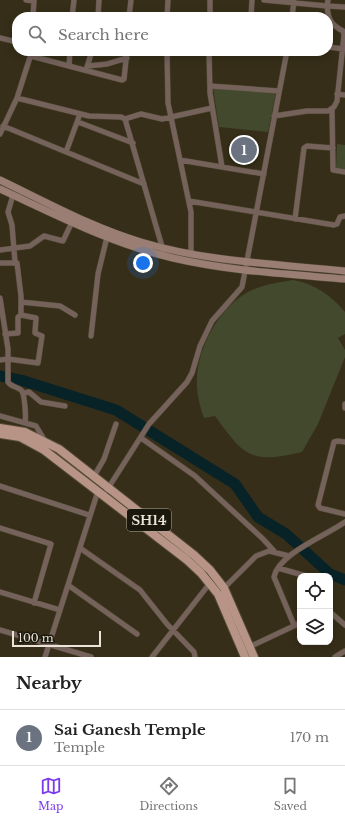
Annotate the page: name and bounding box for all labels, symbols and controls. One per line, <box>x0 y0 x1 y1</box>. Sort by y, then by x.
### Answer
search box <box>12 12 333 56</box>
icon: search <box>26 23 48 45</box>
text: Search here <box>58 25 149 44</box>
pin: 1 <box>231 135 257 165</box>
your location <box>133 253 153 273</box>
road number: SH14 <box>127 509 171 531</box>
map controls <box>297 573 333 645</box>
button: locate <box>297 573 333 609</box>
button: layers <box>297 609 333 645</box>
scale bar <box>12 629 101 648</box>
text: 100 m <box>18 631 54 645</box>
text: Nearby <box>16 673 82 694</box>
text: Sai Ganesh Temple <box>54 720 206 739</box>
text: 1 <box>26 729 32 746</box>
text: 170 m <box>290 729 329 746</box>
text: Temple <box>54 739 105 756</box>
tab: Map <box>38 775 64 813</box>
tab: Directions <box>139 775 198 813</box>
tab: Saved <box>274 775 307 813</box>

